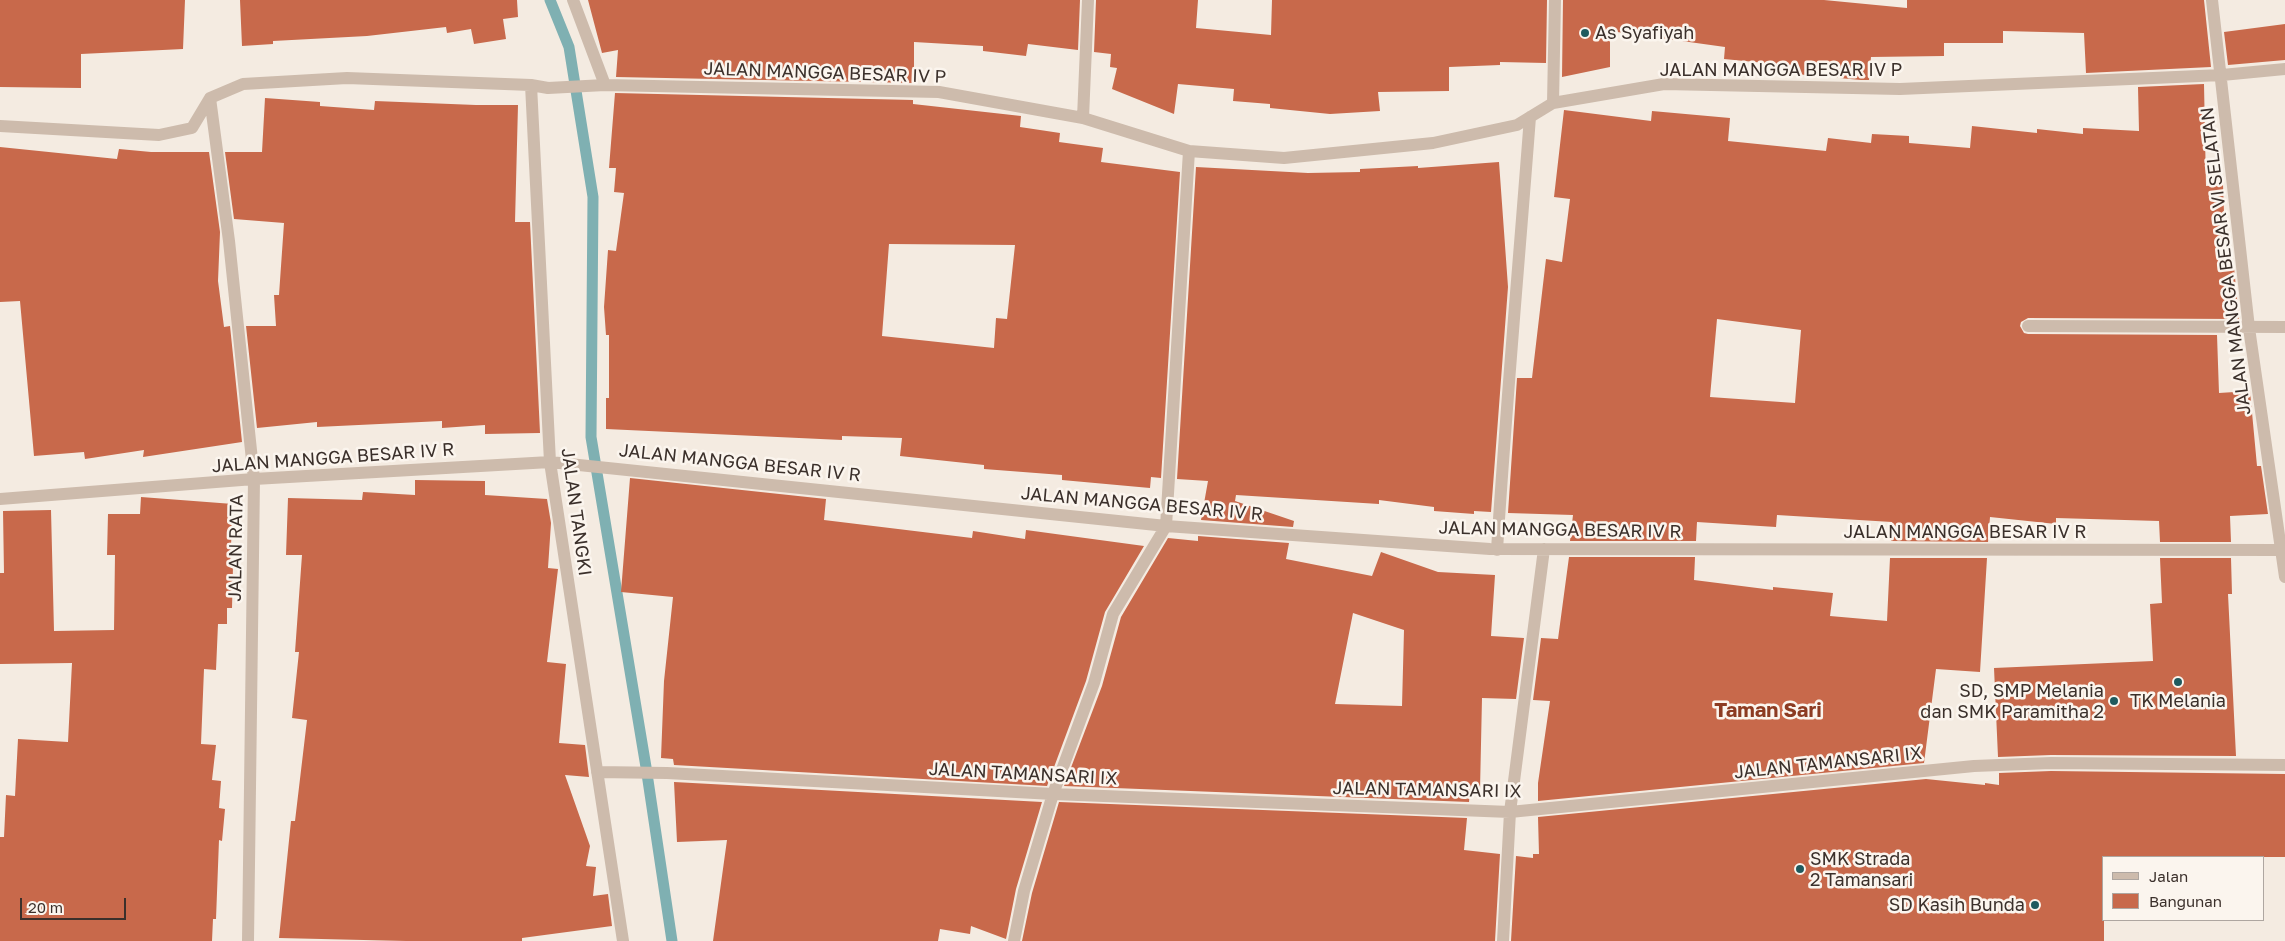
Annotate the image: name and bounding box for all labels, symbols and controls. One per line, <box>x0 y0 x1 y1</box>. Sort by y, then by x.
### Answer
place label: As Syafiyah <box>1595 22 1694 44</box>
marker: As Syafiyah <box>1579 27 1591 39</box>
street label: JALAN MANGGA BESAR IV P <box>703 58 947 88</box>
street label: JALAN MANGGA BESAR IV P <box>1660 59 1902 81</box>
street label: JALAN MANGGA BESAR VI SELATAN <box>2196 106 2256 416</box>
street label: JALAN MANGGA BESAR IV R <box>211 439 455 477</box>
street label: JALAN MANGGA BESAR IV R <box>618 440 862 486</box>
street label: JALAN TANGKI <box>556 447 596 577</box>
street label: JALAN MANGGA BESAR IV R <box>1020 483 1264 525</box>
street label: JALAN RATA <box>224 494 248 602</box>
street label: JALAN MANGGA BESAR IV R <box>1438 517 1682 543</box>
street label: JALAN MANGGA BESAR IV R <box>1844 521 2086 543</box>
marker: TK Melania <box>2172 676 2184 688</box>
place label: SD, SMP Melania dan SMK Paramitha 2 <box>1920 680 2104 722</box>
place label: TK Melania <box>2130 690 2226 712</box>
marker: SD, SMP Melania dan SMK Paramitha 2 <box>2108 695 2120 707</box>
district label: Taman Sari <box>1714 699 1822 723</box>
street label: JALAN TAMANSARI IX <box>1733 742 1923 784</box>
street label: JALAN TAMANSARI IX <box>928 758 1118 790</box>
street label: JALAN TAMANSARI IX <box>1332 778 1522 802</box>
place label: SMK Strada 2 Tamansari <box>1810 848 1913 891</box>
legend <box>2102 856 2265 921</box>
marker: SMK Strada 2 Tamansari <box>1794 863 1806 875</box>
text: Jalan <box>2149 867 2188 885</box>
scale bar <box>22 888 129 920</box>
text: Bangunan <box>2149 892 2222 910</box>
place label: SD Kasih Bunda <box>1889 894 2025 916</box>
text: 20 m <box>28 898 63 916</box>
marker: SD Kasih Bunda <box>2029 899 2041 911</box>

